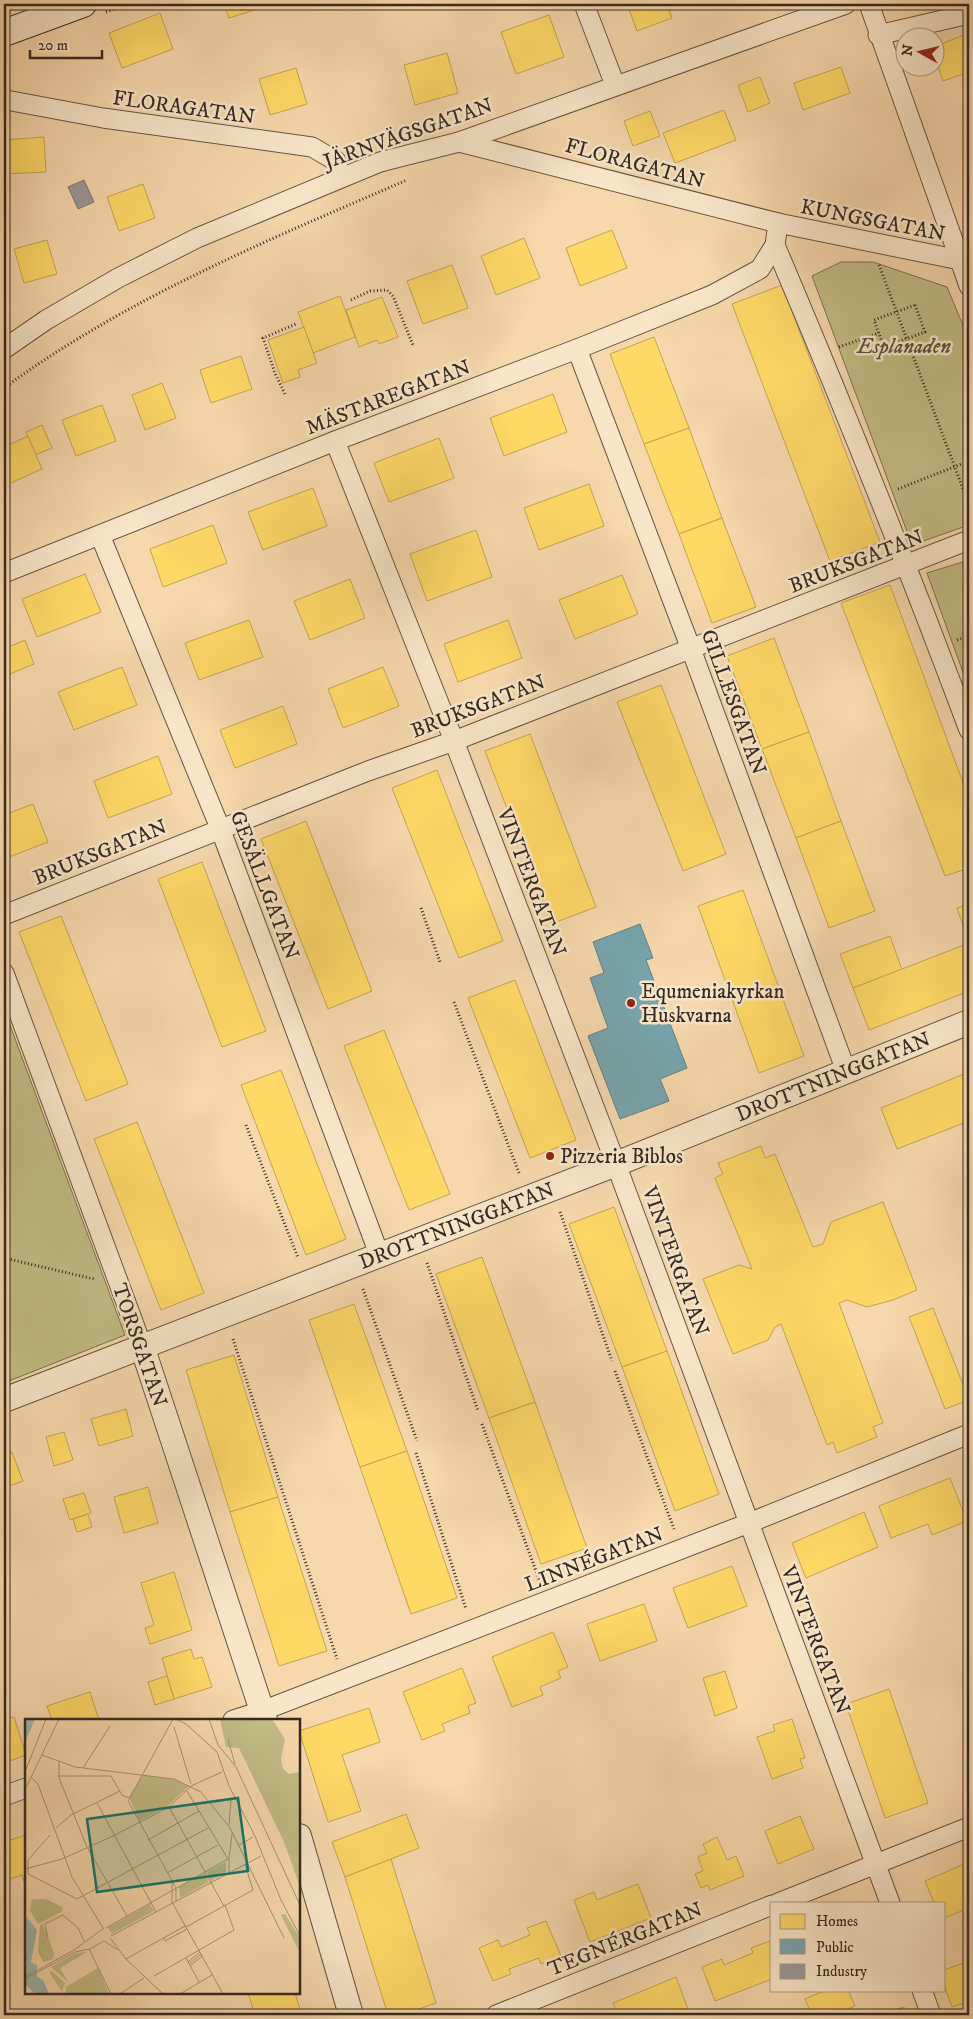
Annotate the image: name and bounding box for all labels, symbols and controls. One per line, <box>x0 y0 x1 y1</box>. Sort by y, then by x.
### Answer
scale bar <box>30 28 102 60</box>
north arrow <box>896 28 946 78</box>
text: 20 m <box>38 36 68 55</box>
text: N <box>898 43 918 57</box>
street label: FLORAGATAN <box>111 85 257 131</box>
street label: JÄRNVÄGSGATAN <box>318 92 496 176</box>
street label: FLORAGATAN <box>562 133 707 195</box>
street label: KUNGSGATAN <box>798 194 947 248</box>
park label: Esplanaden <box>856 334 951 360</box>
street label: MÄSTAREGATAN <box>302 354 475 441</box>
street label: BRUKSGATAN <box>785 524 927 600</box>
street label: GILLESGATAN <box>695 626 771 779</box>
street label: BRUKSGATAN <box>407 669 549 745</box>
street label: VINTERGATAN <box>490 803 571 960</box>
street label: GESÄLLGATAN <box>224 807 305 964</box>
street label: BRUKSGATAN <box>30 814 171 892</box>
place label: Equmeniakyrkan Huskvarna <box>641 979 785 1029</box>
marker: Equmeniakyrkan Huskvarna <box>625 997 637 1009</box>
street label: DROTTNINGGATAN <box>732 1027 935 1128</box>
place label: Pizzeria Biblos <box>560 1144 683 1170</box>
marker: Pizzeria Biblos <box>544 1150 556 1162</box>
street label: DROTTNINGGATAN <box>355 1177 558 1276</box>
street label: VINTERGATAN <box>636 1182 714 1340</box>
street label: TORSGATAN <box>106 1280 172 1411</box>
street label: LINNÉGATAN <box>521 1521 667 1598</box>
street label: VINTERGATAN <box>774 1561 855 1718</box>
inset map <box>25 1719 300 1994</box>
street label: TEGNÉRGATAN <box>544 1896 707 1983</box>
legend <box>770 1902 946 1992</box>
text: Homes <box>816 1912 858 1931</box>
text: Public <box>816 1938 854 1957</box>
text: Industry <box>816 1962 868 1981</box>

